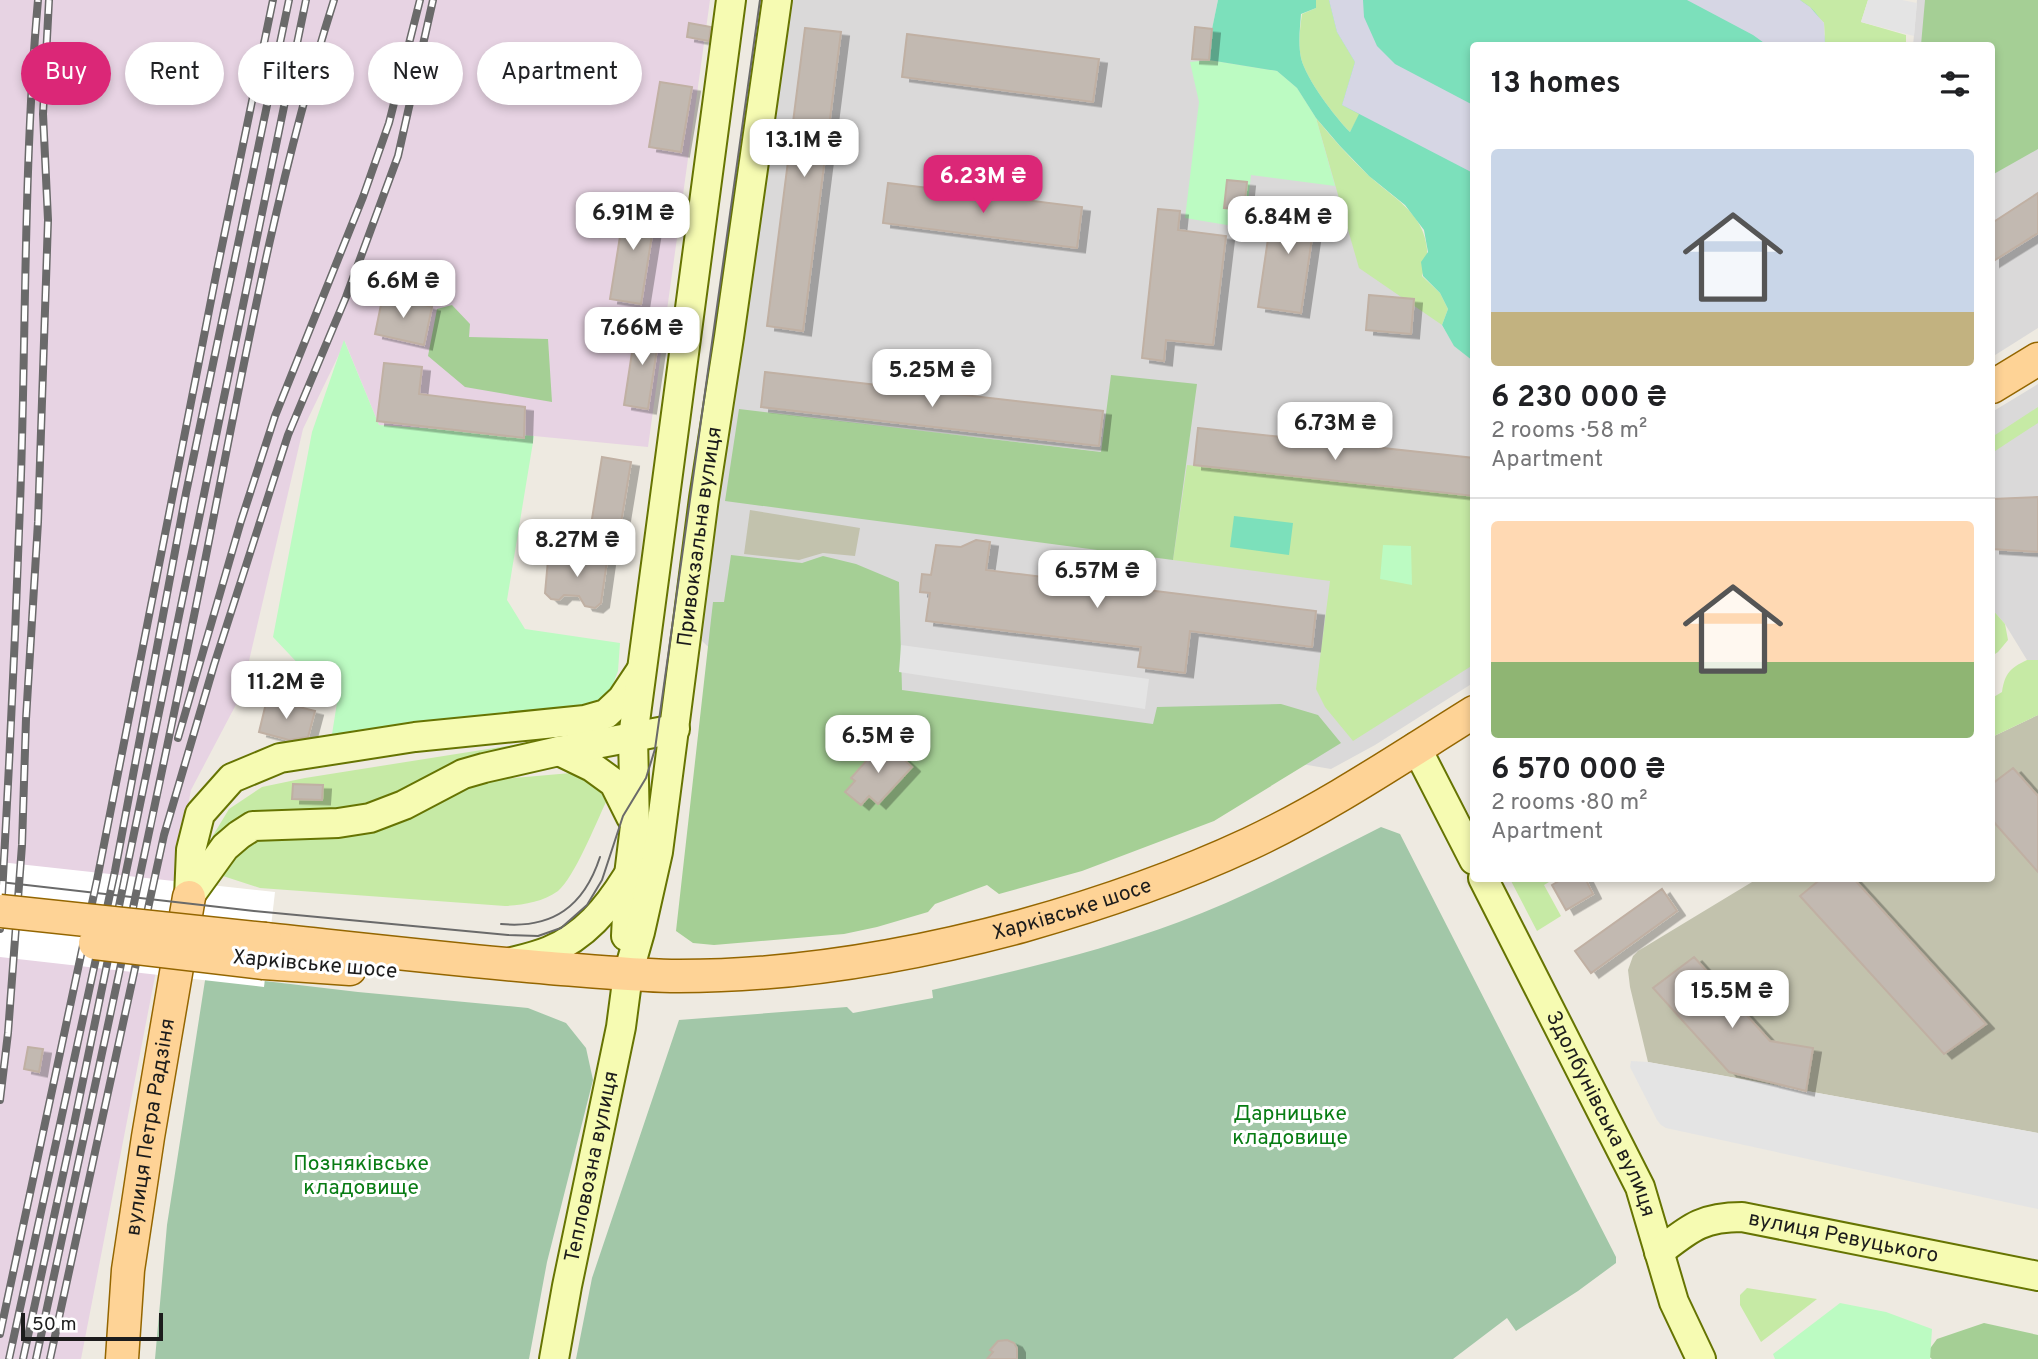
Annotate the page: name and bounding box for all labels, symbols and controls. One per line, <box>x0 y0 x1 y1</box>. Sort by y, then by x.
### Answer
chip: Buy <box>21 42 111 105</box>
chip: Rent <box>125 42 224 105</box>
chip: Filters <box>238 42 354 105</box>
chip: New <box>368 42 463 105</box>
chip: Apartment <box>477 42 642 105</box>
icon: filters <box>1936 65 1974 103</box>
text: 13 homes <box>1491 66 1621 103</box>
pin: 13.1M ₴ <box>739 120 869 179</box>
text: 13.1M ₴ <box>766 127 842 156</box>
pin: 6.23M ₴ <box>918 156 1048 215</box>
text: 6.23M ₴ <box>940 163 1026 192</box>
pin: 6.91M ₴ <box>568 192 698 252</box>
icon: home <box>1670 194 1796 320</box>
pin: 6.84M ₴ <box>1223 196 1353 256</box>
text: 6.91M ₴ <box>592 200 674 229</box>
text: 6.84M ₴ <box>1244 204 1332 233</box>
pin: 6.6M ₴ <box>346 260 460 320</box>
text: 6.6M ₴ <box>366 268 440 297</box>
pin: 7.66M ₴ <box>577 308 707 367</box>
text: 7.66M ₴ <box>601 315 683 344</box>
pin: 5.25M ₴ <box>867 350 997 409</box>
text: 5.25M ₴ <box>888 357 976 386</box>
text: 6 230 000 ₴ <box>1491 380 1667 417</box>
pin: 6.73M ₴ <box>1270 402 1400 462</box>
text: 6.73M ₴ <box>1294 410 1376 439</box>
text: 2 rooms · 58 m² <box>1491 417 1647 446</box>
street label: Привокзальна вулиця <box>671 425 728 648</box>
text: Apartment <box>1491 446 1603 475</box>
pin: 8.27M ₴ <box>512 520 642 579</box>
text: 8.27M ₴ <box>534 527 620 556</box>
pin: 6.57M ₴ <box>1032 550 1162 610</box>
text: 6.57M ₴ <box>1054 558 1140 587</box>
icon: home <box>1670 566 1796 692</box>
pin: 11.2M ₴ <box>221 662 351 721</box>
text: 11.2M ₴ <box>247 669 325 698</box>
pin: 6.5M ₴ <box>821 716 935 775</box>
text: 6.5M ₴ <box>841 723 915 752</box>
text: 6 570 000 ₴ <box>1491 752 1665 789</box>
text: 2 rooms · 80 m² <box>1491 789 1648 818</box>
text: Apartment <box>1491 818 1603 847</box>
street label: Харківське шосе <box>990 872 1155 947</box>
street label: Харківське шосе <box>232 944 398 986</box>
pin: 15.5M ₴ <box>1667 970 1797 1030</box>
text: 15.5M ₴ <box>1691 978 1773 1007</box>
street label: Здолбунівська вулиця <box>1539 1006 1662 1220</box>
street label: вулиця Петра Радзіня <box>120 1016 182 1238</box>
street label: Тепловозна вулиця <box>559 1069 625 1265</box>
park label: Дарницьке кладовище <box>1232 1101 1348 1152</box>
park label: Позняківське кладовище <box>293 1151 429 1202</box>
street label: вулиця Ревуцького <box>1746 1205 1941 1269</box>
scale bar <box>21 1310 163 1342</box>
text: 50 m <box>32 1313 77 1337</box>

